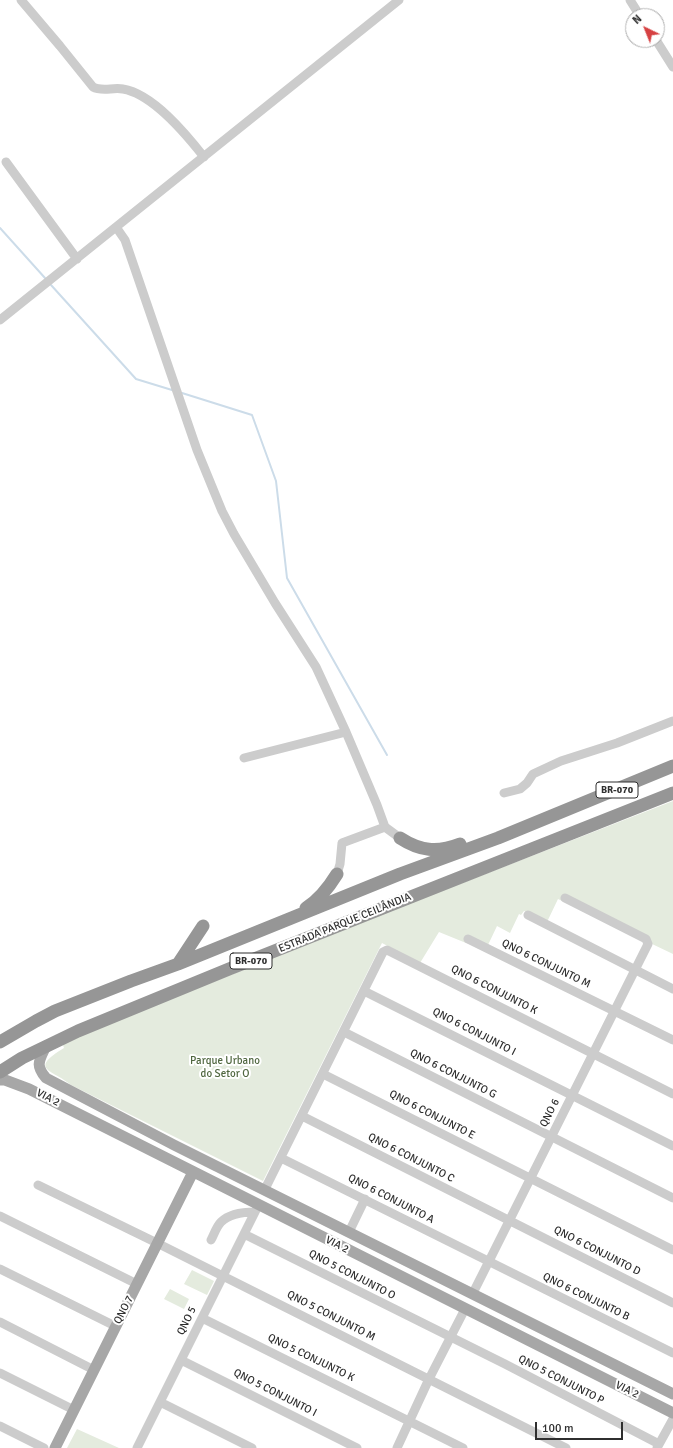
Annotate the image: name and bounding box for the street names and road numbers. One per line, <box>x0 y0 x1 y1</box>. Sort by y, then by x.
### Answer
road number: BR-070 <box>596 782 638 798</box>
street label: ESTRADA PARQUE CEILÂNDIA <box>277 890 413 956</box>
street label: QNO 6 CONJUNTO M <box>499 937 593 991</box>
road number: BR-070 <box>230 953 272 969</box>
street label: QNO 6 CONJUNTO K <box>449 963 539 1017</box>
street label: QNO 6 CONJUNTO I <box>430 1005 518 1059</box>
street label: QNO 6 CONJUNTO G <box>407 1046 499 1102</box>
street label: VIA 2 <box>34 1087 62 1109</box>
street label: QNO 6 CONJUNTO E <box>387 1088 477 1142</box>
street label: QNO 6 <box>537 1097 563 1129</box>
street label: QNO 6 CONJUNTO C <box>366 1131 456 1185</box>
street label: QNO 6 CONJUNTO A <box>346 1172 436 1226</box>
street label: QNO 6 CONJUNTO D <box>551 1223 643 1279</box>
street label: VIA 2 <box>323 1234 351 1256</box>
street label: QNO 5 CONJUNTO O <box>306 1247 398 1303</box>
street label: QNO 6 CONJUNTO B <box>540 1270 632 1324</box>
street label: QNO 5 CONJUNTO M <box>285 1288 377 1344</box>
street label: QNO 7 <box>111 1294 137 1326</box>
street label: QNO 5 <box>174 1305 200 1337</box>
street label: QNO 5 CONJUNTO K <box>265 1331 357 1385</box>
street label: QNO 5 CONJUNTO P <box>516 1353 606 1407</box>
street label: QNO 5 CONJUNTO I <box>231 1366 319 1420</box>
street label: VIA 2 <box>613 1379 641 1401</box>

